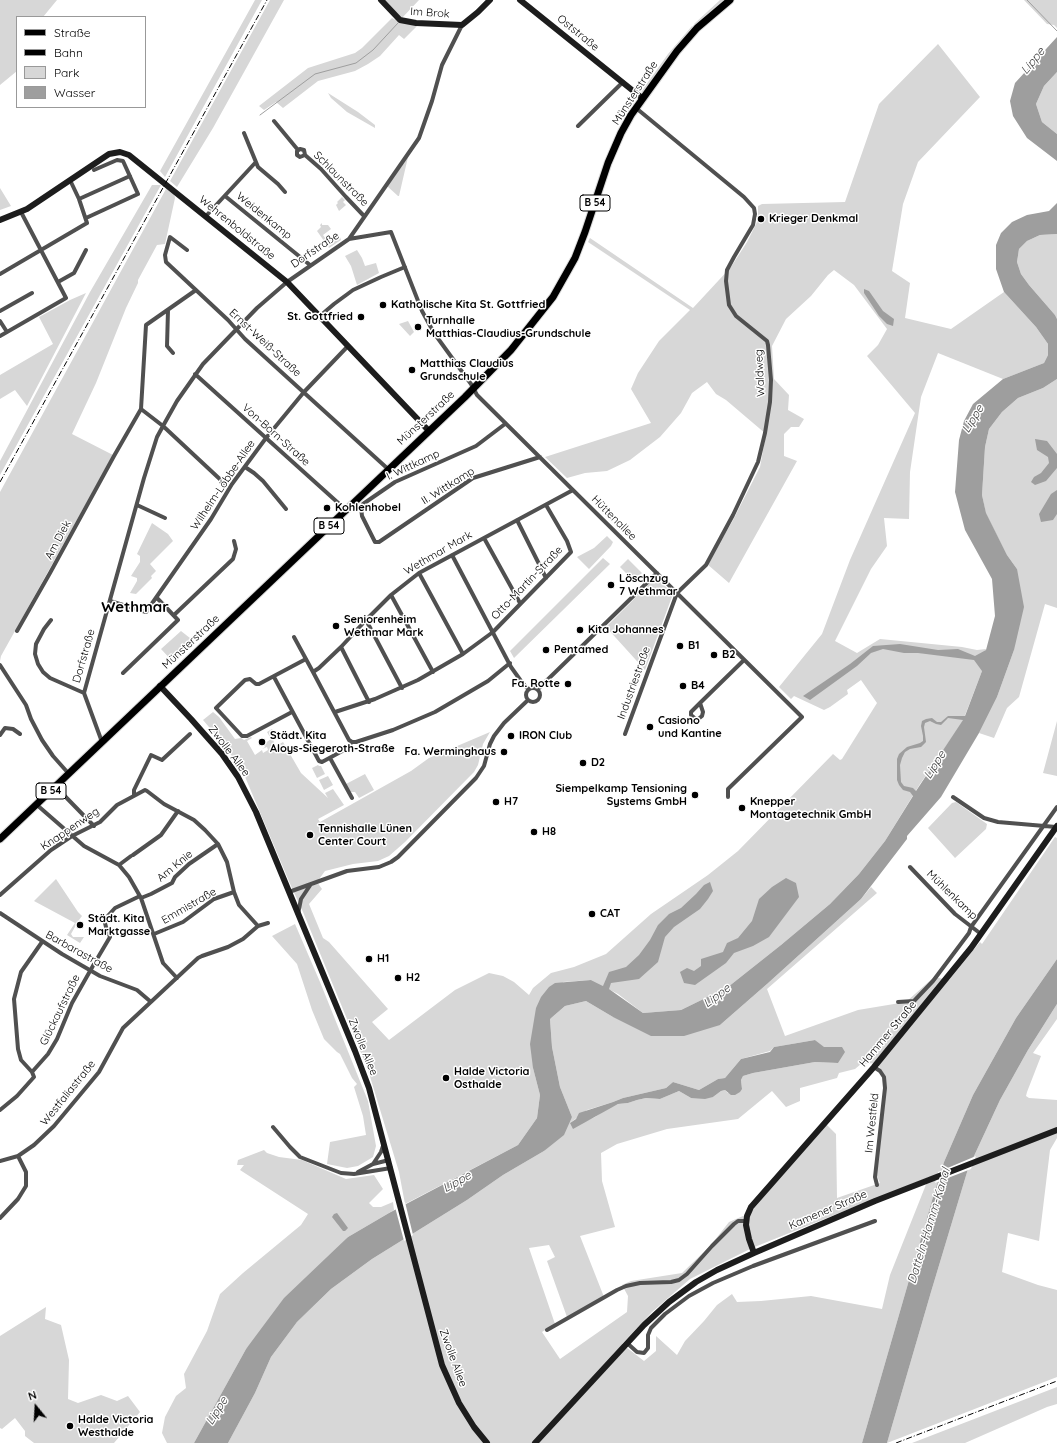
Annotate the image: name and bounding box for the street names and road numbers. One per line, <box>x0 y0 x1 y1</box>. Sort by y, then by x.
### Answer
street label: Im Brok <box>410 5 450 21</box>
street label: Oststraße <box>554 12 602 54</box>
street label: Münsterstraße <box>609 59 661 127</box>
street label: Schlaunstraße <box>311 149 371 209</box>
street label: Weidenkamp <box>234 190 294 242</box>
street label: Wehrenboldstraße <box>196 193 278 263</box>
road number: B 54 <box>580 195 610 211</box>
street label: Dorfstraße <box>288 229 342 271</box>
street label: Ernst-Weiß-Straße <box>226 306 304 380</box>
street label: Waldweg <box>752 349 768 397</box>
street label: Münsterstraße <box>395 388 457 448</box>
street label: Von-Born-Straße <box>239 401 313 469</box>
street label: Wilhelm-Löbbe-Allee <box>188 438 258 532</box>
street label: I. Wittkamp <box>384 447 442 483</box>
street label: II. Wittkamp <box>419 464 477 508</box>
street label: Hüttenallee <box>589 493 639 543</box>
street label: Am Diek <box>42 518 74 562</box>
road number: B 54 <box>314 518 344 534</box>
street label: Wethmar Mark <box>402 528 474 578</box>
street label: Otto-Martin-Straße <box>489 544 565 622</box>
street label: Münsterstraße <box>160 612 222 672</box>
street label: Dorfstraße <box>70 628 98 684</box>
street label: Industriestraße <box>615 645 653 721</box>
street label: Zwolle Allee <box>205 723 253 779</box>
road number: B 54 <box>36 783 66 799</box>
street label: Knappenweg <box>38 805 102 853</box>
street label: Am Knie <box>155 847 195 885</box>
street label: Mühlenkamp <box>924 867 980 923</box>
street label: Emmistraße <box>159 885 219 927</box>
street label: Barbarastraße <box>43 928 115 976</box>
street label: Glückaufstraße <box>37 972 83 1048</box>
street label: Hammer Straße <box>857 998 919 1070</box>
street label: Zwolle Allee <box>346 1016 380 1078</box>
street label: Westfaliastraße <box>38 1058 98 1128</box>
street label: Im Westfeld <box>862 1093 882 1153</box>
street label: Kamener Straße <box>787 1188 869 1232</box>
street label: Zwolle Allee <box>436 1327 470 1389</box>

